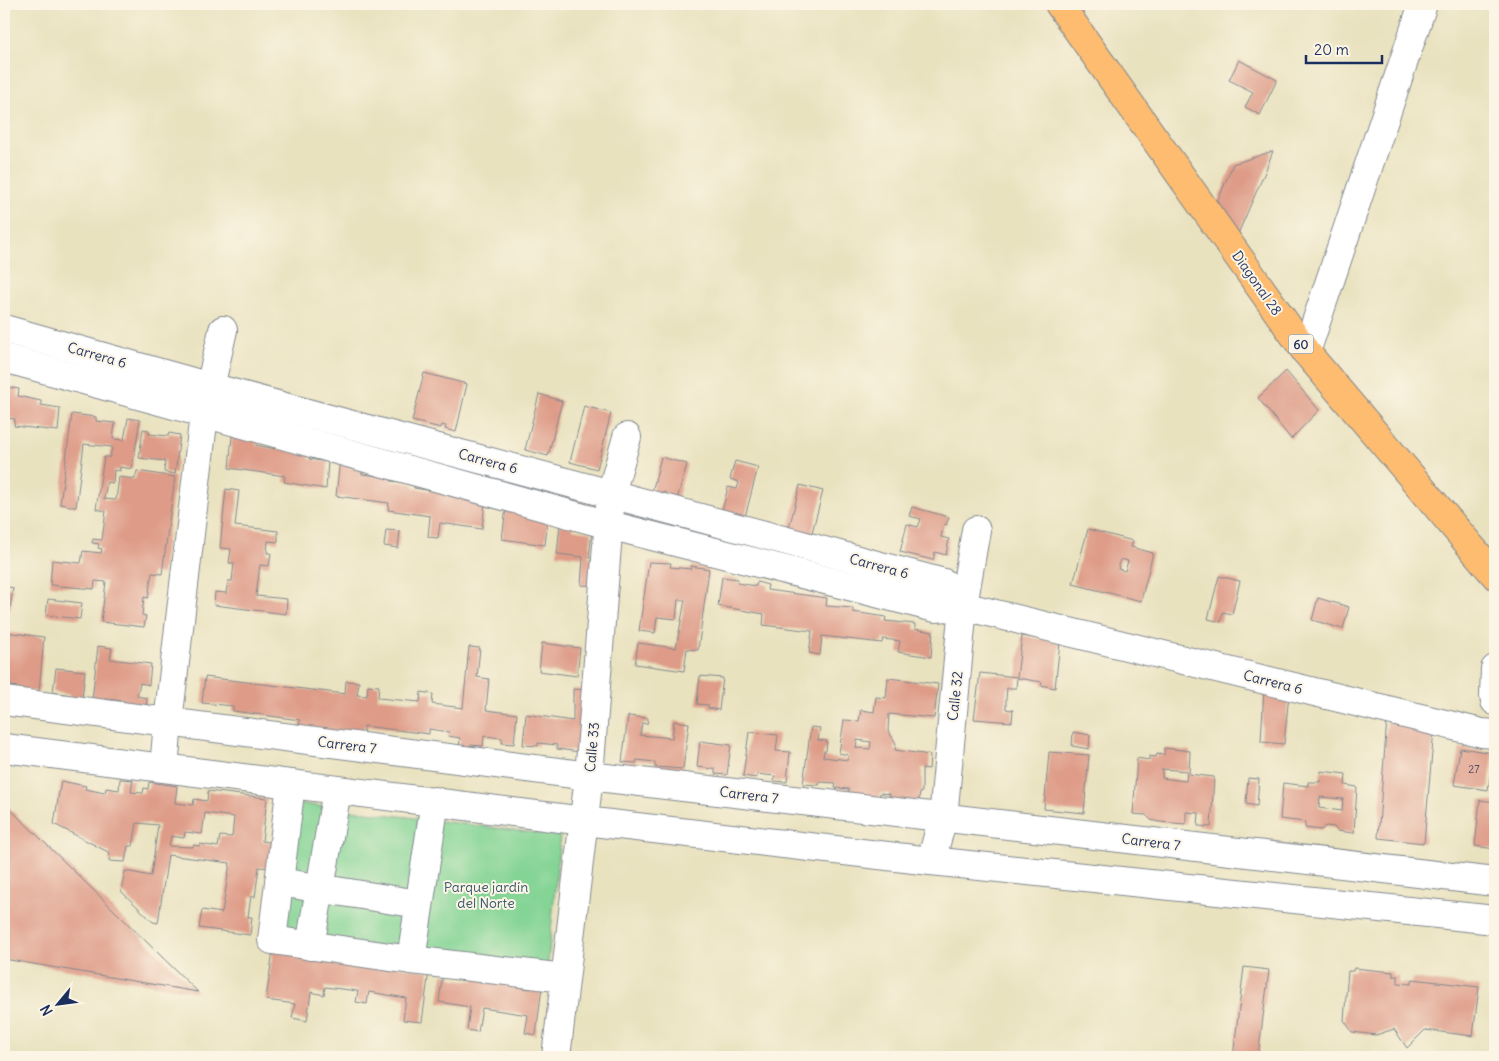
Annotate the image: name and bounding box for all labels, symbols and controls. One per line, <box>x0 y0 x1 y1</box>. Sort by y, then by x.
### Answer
scale bar <box>1306 32 1383 64</box>
text: 20 m <box>1314 40 1349 59</box>
street label: Diagonal 28 <box>1228 247 1286 319</box>
road number: 60 <box>1288 334 1314 354</box>
street label: Carrera 6 <box>65 338 129 372</box>
street label: Carrera 6 <box>456 444 520 478</box>
street label: Carrera 6 <box>847 549 911 583</box>
street label: Carrera 6 <box>1241 666 1305 698</box>
street label: Calle 32 <box>943 670 967 722</box>
street label: Calle 33 <box>581 721 603 773</box>
street label: Carrera 7 <box>316 732 378 758</box>
house number: 27 <box>1468 762 1480 776</box>
street label: Carrera 7 <box>718 782 780 808</box>
street label: Carrera 7 <box>1120 829 1182 855</box>
park label: Parque jardín del Norte <box>444 878 528 912</box>
north arrow <box>32 978 82 1028</box>
text: N <box>36 1002 57 1019</box>

